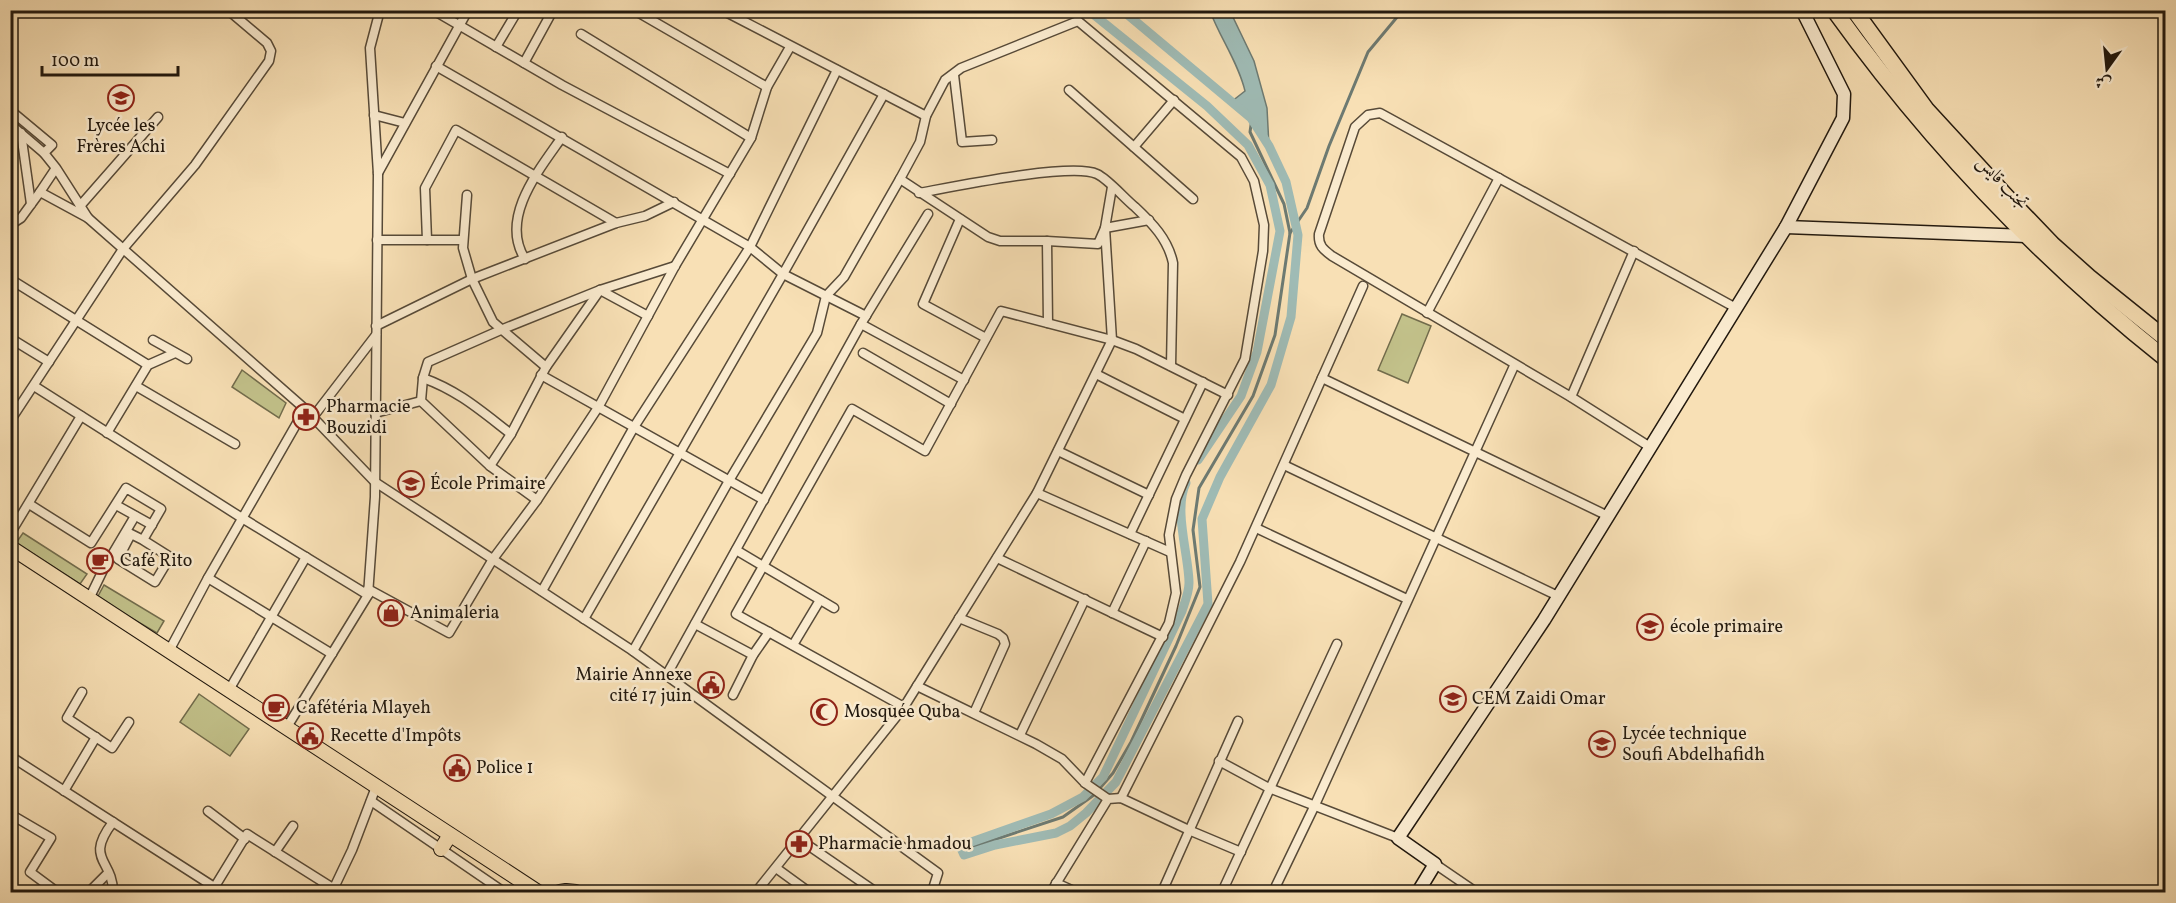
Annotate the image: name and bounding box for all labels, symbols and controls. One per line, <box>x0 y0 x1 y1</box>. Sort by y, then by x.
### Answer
scale bar <box>42 39 178 77</box>
north arrow <box>2077 39 2137 99</box>
text: 100 m <box>51 49 100 74</box>
text: ش <box>2093 69 2114 94</box>
school or university icon: Lycée les Frères Achi <box>106 83 136 113</box>
place label: Lycée les Frères Achi <box>76 114 166 160</box>
street label: تجنب قايس <box>1970 150 2034 216</box>
place label: Pharmacie Bouzidi <box>326 395 411 441</box>
pharmacy icon: Pharmacie Bouzidi <box>291 402 321 432</box>
school or university icon: École Primaire <box>396 469 426 499</box>
place label: École Primaire <box>430 472 546 497</box>
cafe icon: Café Rito <box>85 546 115 576</box>
place label: Café Rito <box>120 549 192 574</box>
shop icon: Animaleria <box>376 598 406 628</box>
place label: Animaleria <box>410 601 500 626</box>
school or university icon: école primaire <box>1635 612 1665 642</box>
place label: école primaire <box>1670 615 1783 640</box>
place label: Mairie Annexe cité 17 juin <box>576 663 692 709</box>
public building icon: Mairie Annexe cité 17 juin <box>696 670 726 700</box>
school or university icon: CEM Zaidi Omar <box>1438 684 1468 714</box>
place label: CEM Zaidi Omar <box>1472 687 1606 712</box>
cafe icon: Cafétéria Mlayeh <box>261 693 291 723</box>
place label: Cafétéria Mlayeh <box>296 696 431 721</box>
mosque icon: Mosquée Quba <box>809 697 839 727</box>
place label: Mosquée Quba <box>844 700 960 725</box>
public building icon: Recette d'Impôts <box>295 721 325 751</box>
place label: Lycée technique Soufi Abdelhafidh <box>1622 722 1765 768</box>
place label: Recette d'Impôts <box>330 724 461 749</box>
school or university icon: Lycée technique Soufi Abdelhafidh <box>1587 729 1617 759</box>
public building icon: Police 1 <box>442 753 472 783</box>
place label: Police 1 <box>476 756 533 781</box>
pharmacy icon: Pharmacie hmadou <box>784 829 814 859</box>
place label: Pharmacie hmadou <box>818 832 972 857</box>

